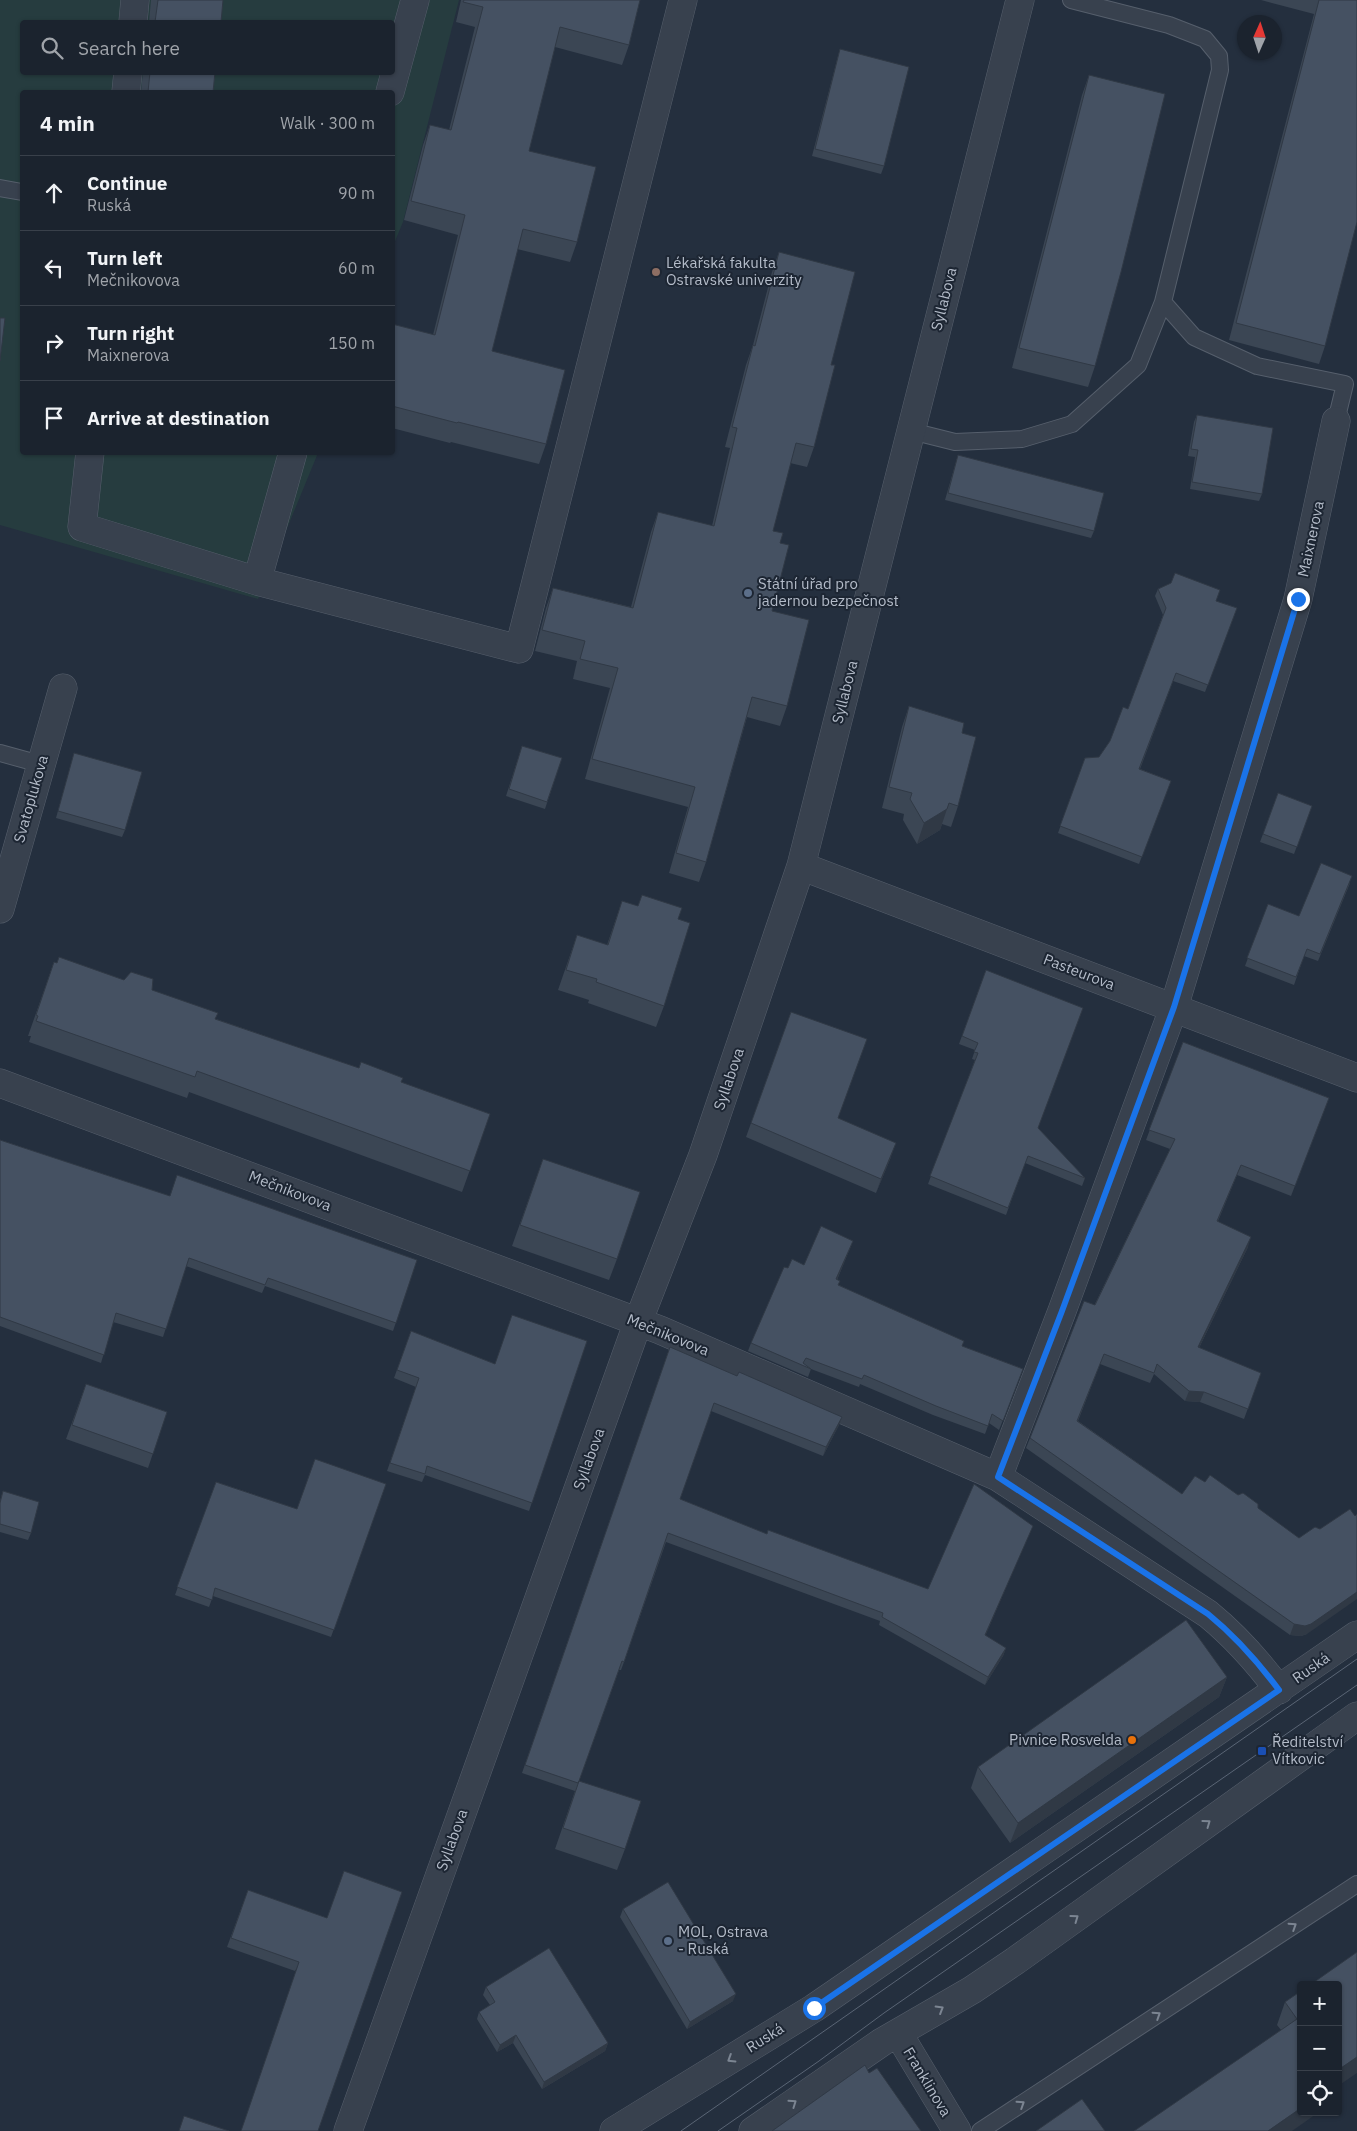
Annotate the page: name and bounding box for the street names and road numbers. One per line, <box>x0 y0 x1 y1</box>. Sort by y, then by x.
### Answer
street label: Syllabova <box>926 265 961 332</box>
street label: Maixnerova <box>1293 499 1328 579</box>
street label: Syllabova <box>827 658 862 725</box>
street label: Svatoplukova <box>9 753 52 845</box>
street label: Pasteurova <box>1041 949 1118 994</box>
street label: Syllabova <box>709 1045 748 1112</box>
street label: Mečnikovova <box>246 1166 334 1215</box>
street label: Mečnikovova <box>624 1309 712 1360</box>
street label: Syllabova <box>569 1425 608 1492</box>
street label: Ruská <box>1288 1648 1333 1687</box>
street label: Syllabova <box>432 1806 471 1873</box>
street label: Ruská <box>742 2019 787 2057</box>
street label: Franklinova <box>899 2043 956 2120</box>

